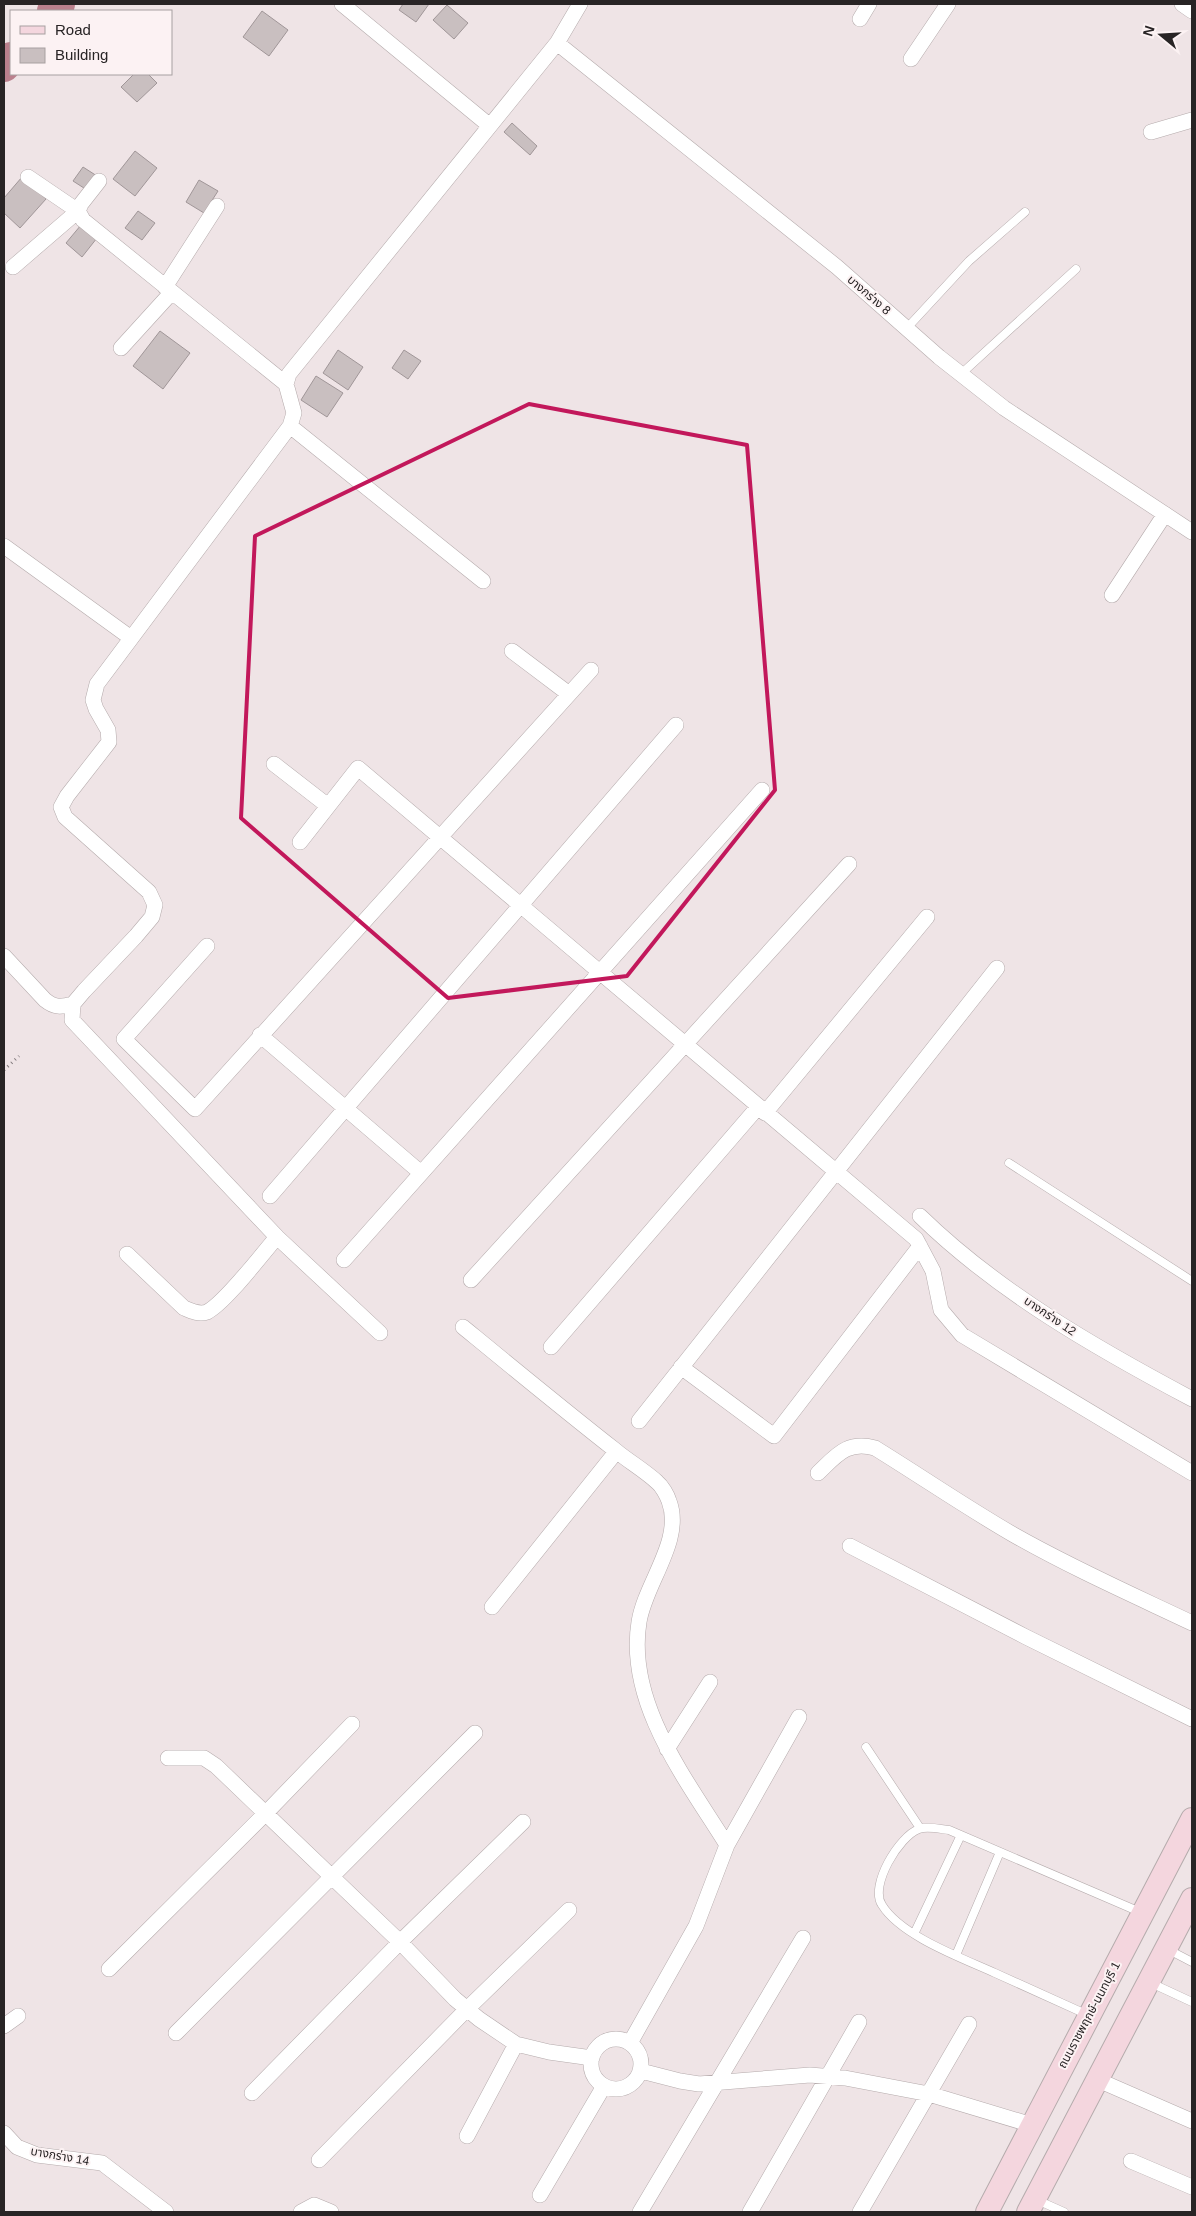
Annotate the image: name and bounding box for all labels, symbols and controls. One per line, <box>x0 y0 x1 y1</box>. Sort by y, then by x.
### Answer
legend <box>10 10 172 75</box>
north arrow <box>1136 10 1186 60</box>
text: Road <box>55 21 91 38</box>
text: N <box>1139 24 1158 38</box>
text: Building <box>55 46 108 63</box>
street label: บางกร่าง 8 <box>844 272 894 318</box>
street label: บางกร่าง 12 <box>1021 1294 1079 1339</box>
street label: ถนนราชพฤกษ์-นนทบุรี 1 <box>1055 1959 1123 2071</box>
street label: บางกร่าง 14 <box>29 2144 91 2168</box>

